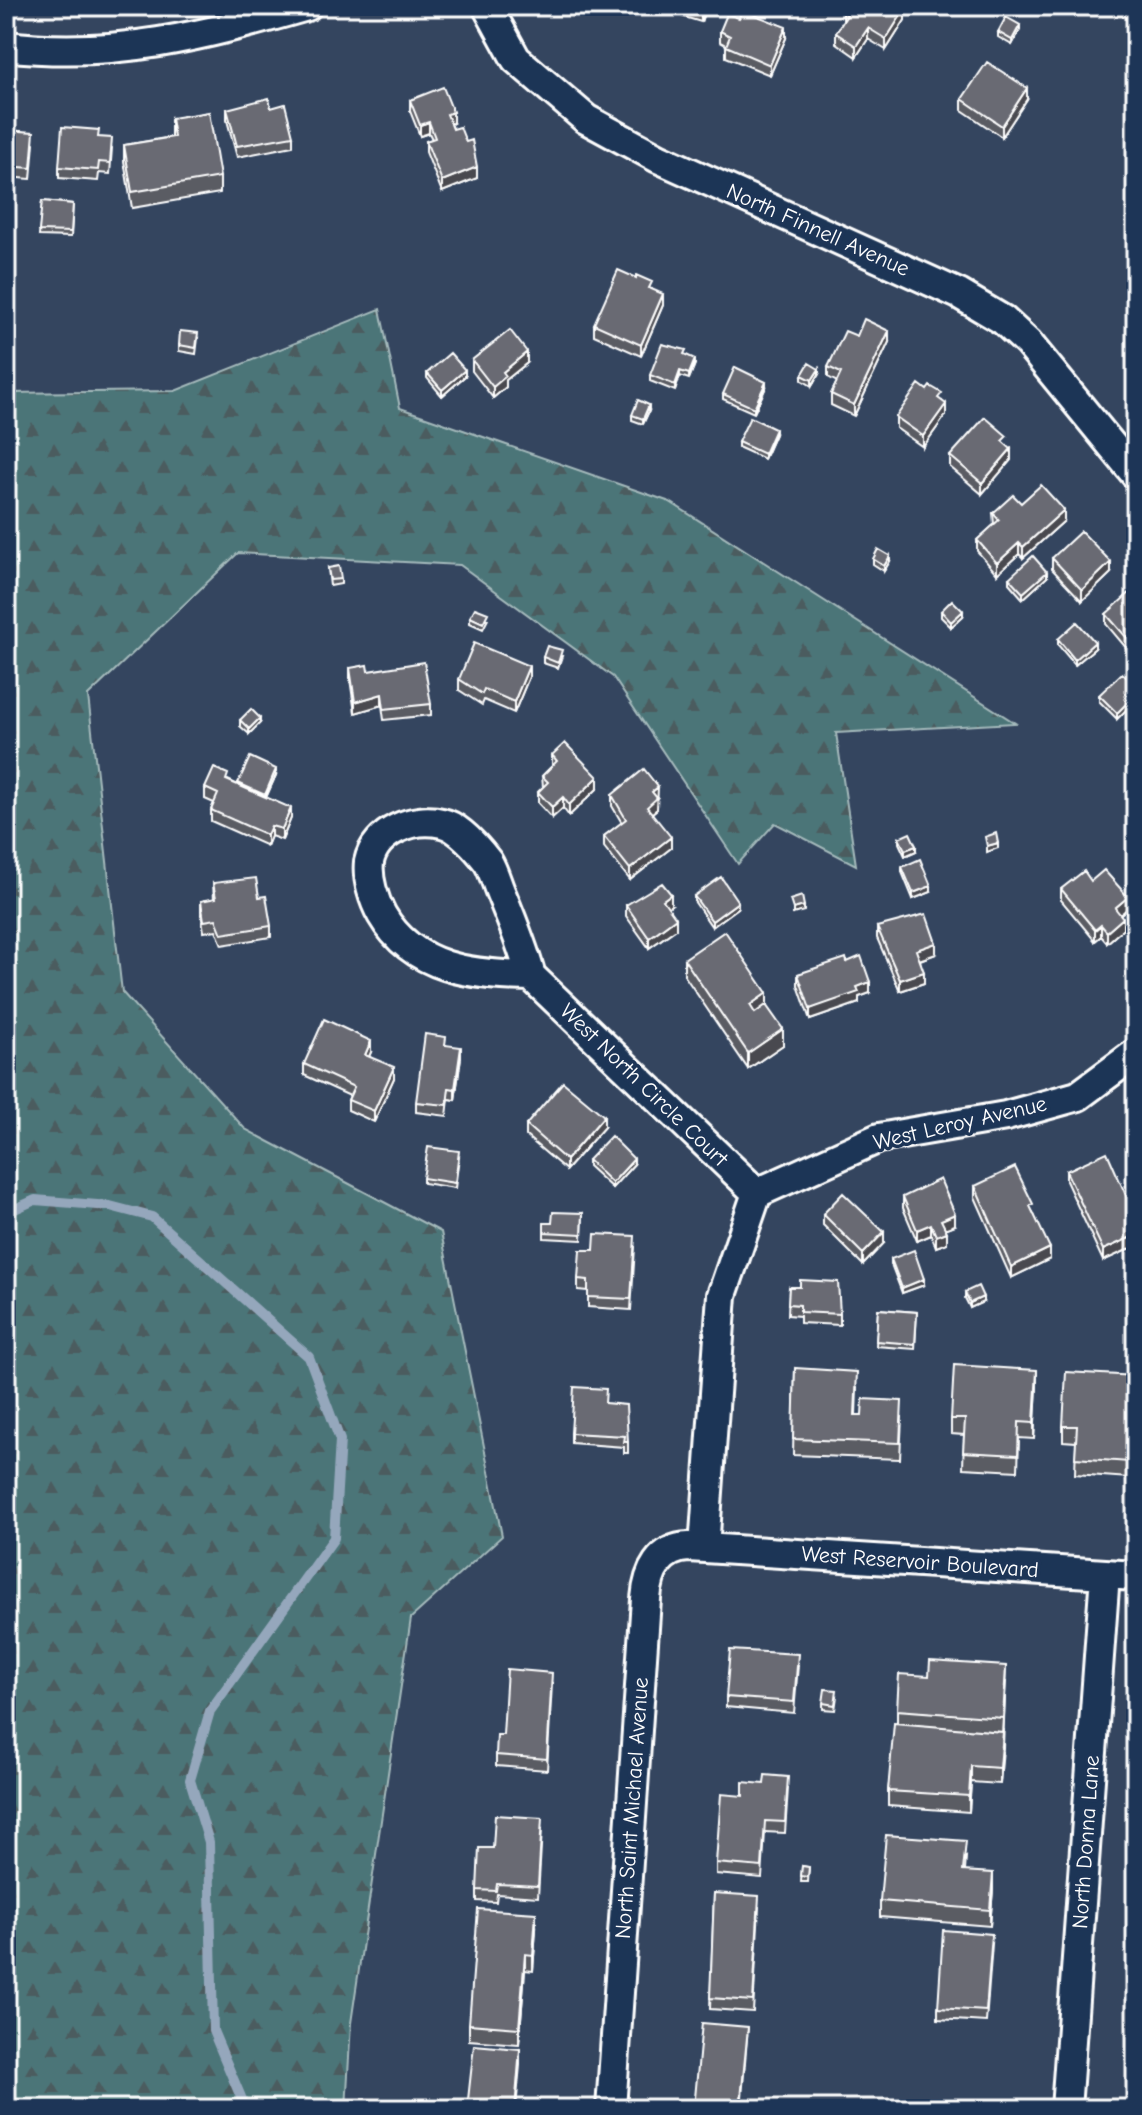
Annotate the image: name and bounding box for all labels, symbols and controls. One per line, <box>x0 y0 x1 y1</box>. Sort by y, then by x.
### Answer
street label: North Finnell Avenue <box>723 178 913 282</box>
street label: West North Circle Court <box>555 998 734 1172</box>
street label: West Leroy Avenue <box>871 1090 1049 1156</box>
street label: West Reservoir Boulevard <box>800 1541 1040 1583</box>
street label: North Saint Michael Avenue <box>610 1676 654 1940</box>
street label: North Donna Lane <box>1067 1754 1105 1930</box>

